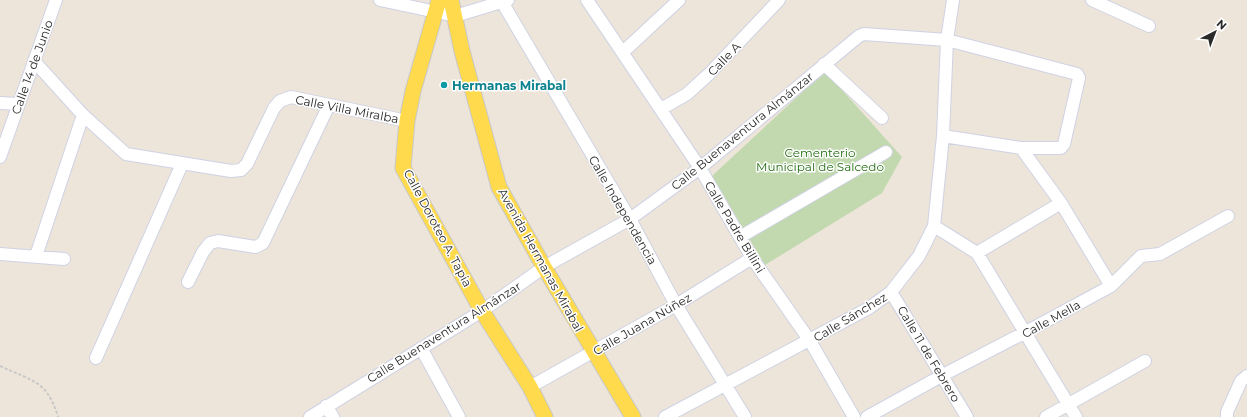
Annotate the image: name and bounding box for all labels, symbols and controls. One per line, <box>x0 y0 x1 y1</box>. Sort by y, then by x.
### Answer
north arrow <box>1195 12 1235 52</box>
text: N <box>1214 16 1230 33</box>
street label: Calle 14 de Junio <box>8 18 56 116</box>
street label: Calle A <box>704 39 744 79</box>
street label: Calle Buenaventura Almánzar <box>668 69 816 193</box>
place label: Hermanas Mirabal <box>452 78 566 93</box>
marker: Hermanas Mirabal <box>439 80 449 90</box>
street label: Calle Villa Miralba <box>294 92 400 126</box>
park label: Cementerio Municipal de Salcedo <box>756 145 884 174</box>
street label: Calle Independencia <box>586 153 660 267</box>
street label: Calle Doroteo A. Tapia <box>401 167 475 289</box>
street label: Calle Padre Billini <box>702 178 768 276</box>
street label: Avenida Hermanas Mirabal <box>495 186 587 334</box>
street label: Calle Buenaventura Almánzar <box>364 278 524 386</box>
street label: Calle Sánchez <box>811 289 889 345</box>
street label: Calle Juana Núñez <box>590 290 694 358</box>
street label: Calle Mella <box>1019 297 1083 341</box>
street label: Calle 11 de Febrero <box>894 303 964 405</box>

